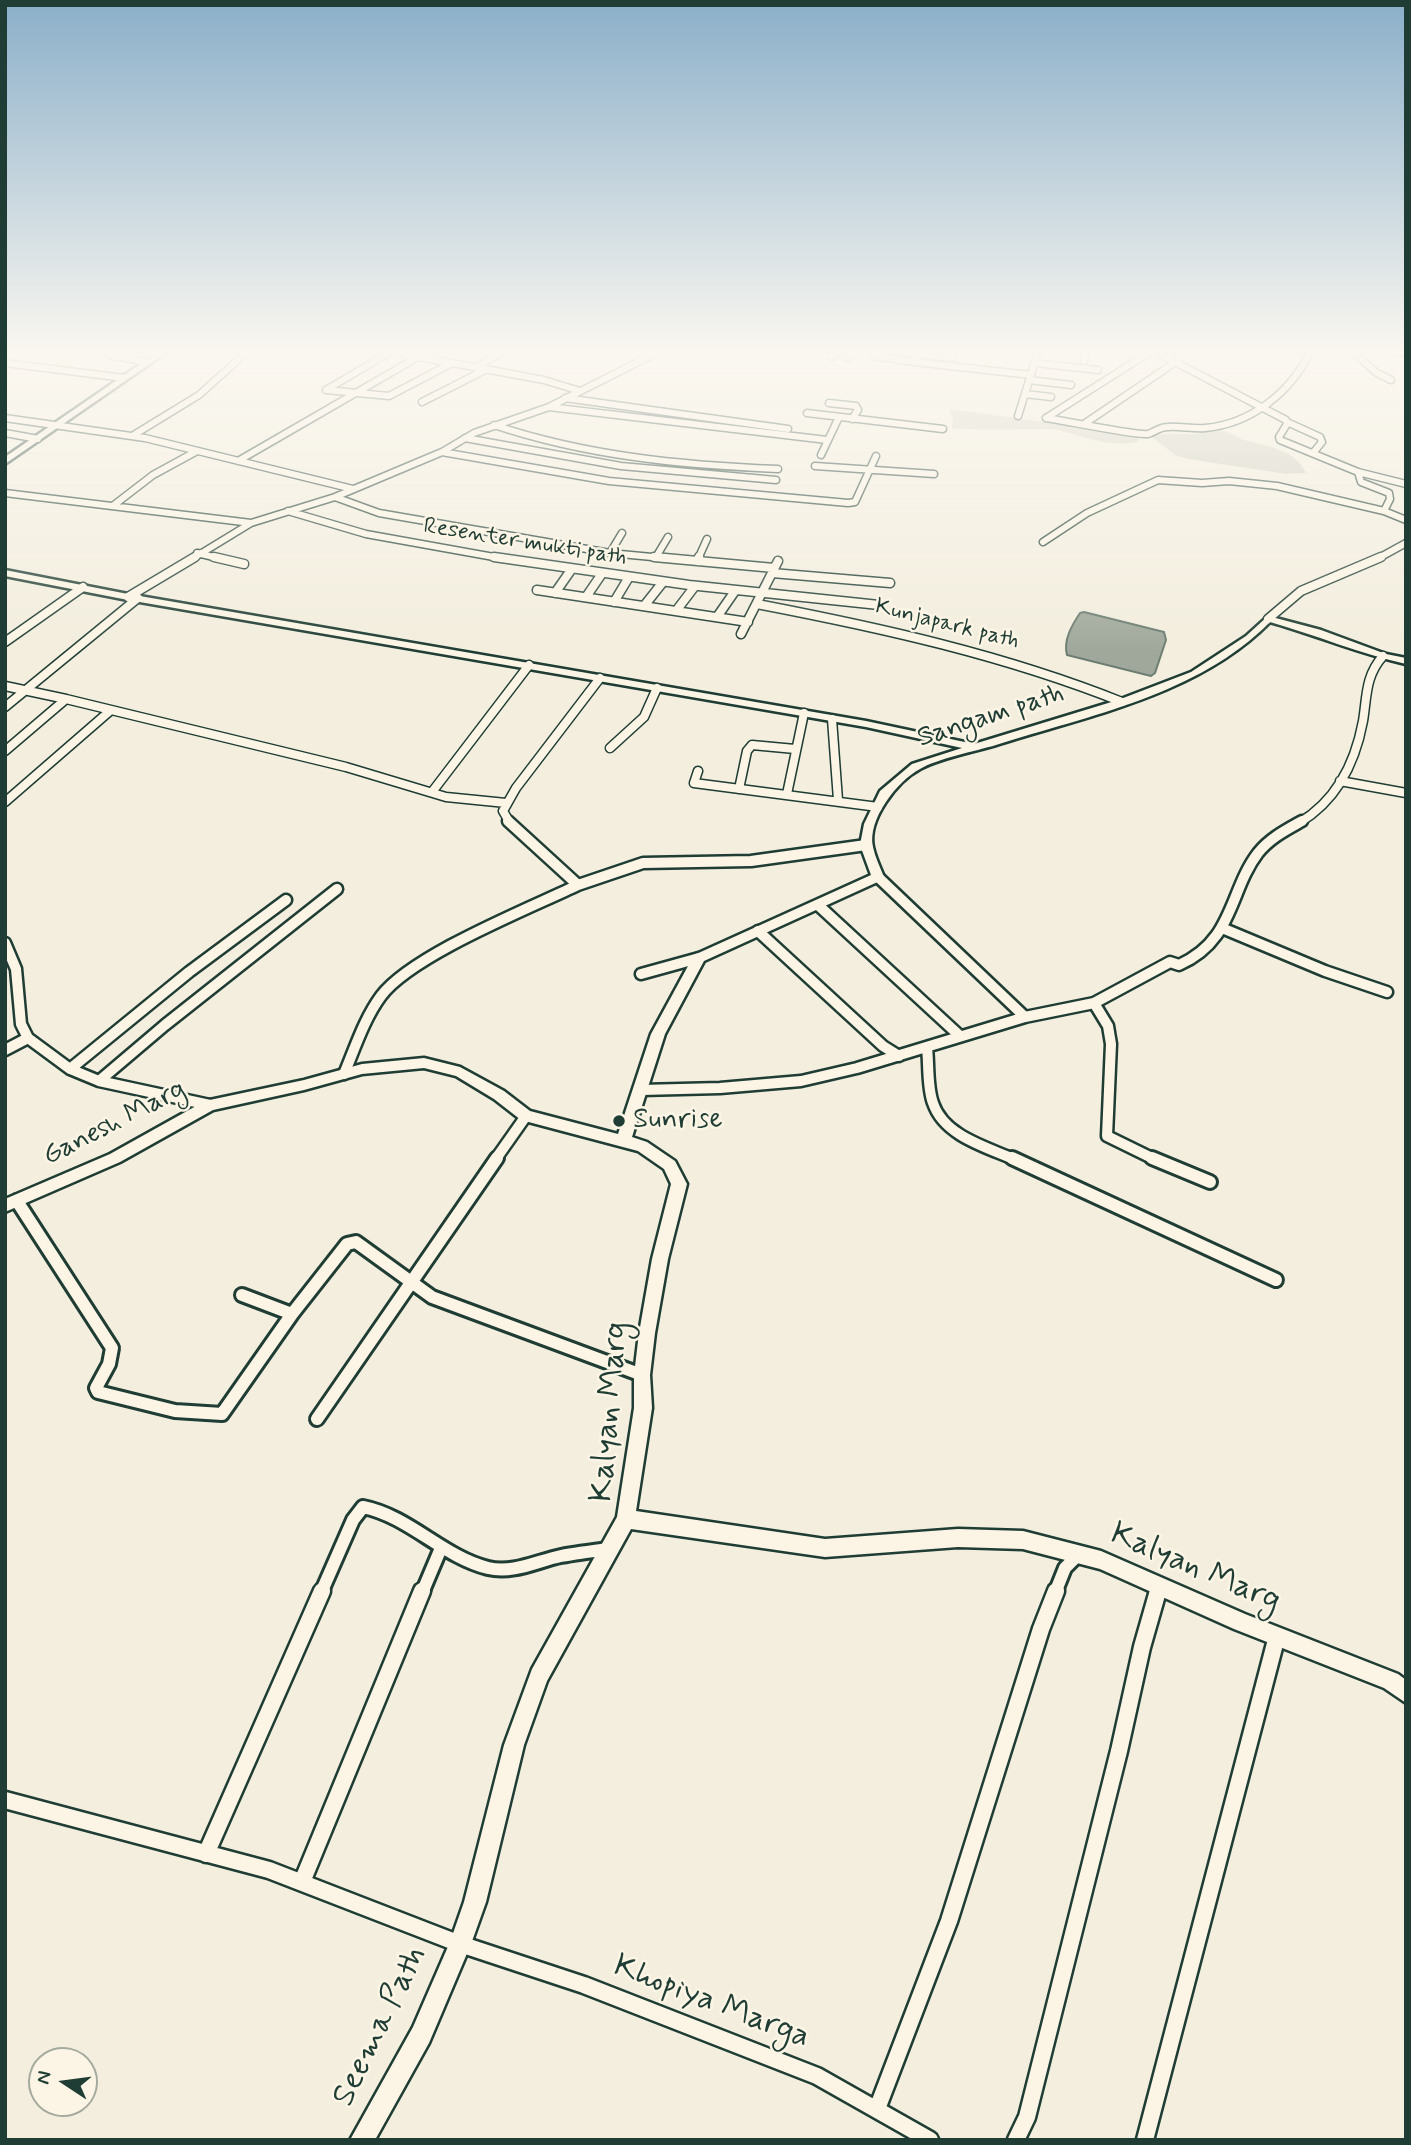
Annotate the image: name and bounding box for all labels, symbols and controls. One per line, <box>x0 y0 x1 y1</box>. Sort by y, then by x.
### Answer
street label: Resenter mukti path <box>421 513 629 573</box>
street label: Kunjapark path <box>872 594 1022 656</box>
street label: Sangam path <box>913 678 1069 756</box>
street label: Ganesh Marg <box>38 1074 192 1174</box>
place label: Sunrise <box>633 1104 723 1138</box>
marker: Sunrise <box>611 1113 627 1129</box>
street label: Kalyan Marg <box>583 1320 639 1504</box>
street label: Kalyan Marg <box>1104 1515 1286 1623</box>
street label: Seema Path <box>325 1941 437 2113</box>
street label: Khopiya Marga <box>607 1947 815 2059</box>
north arrow <box>28 2047 98 2117</box>
text: N <box>30 2069 58 2087</box>

